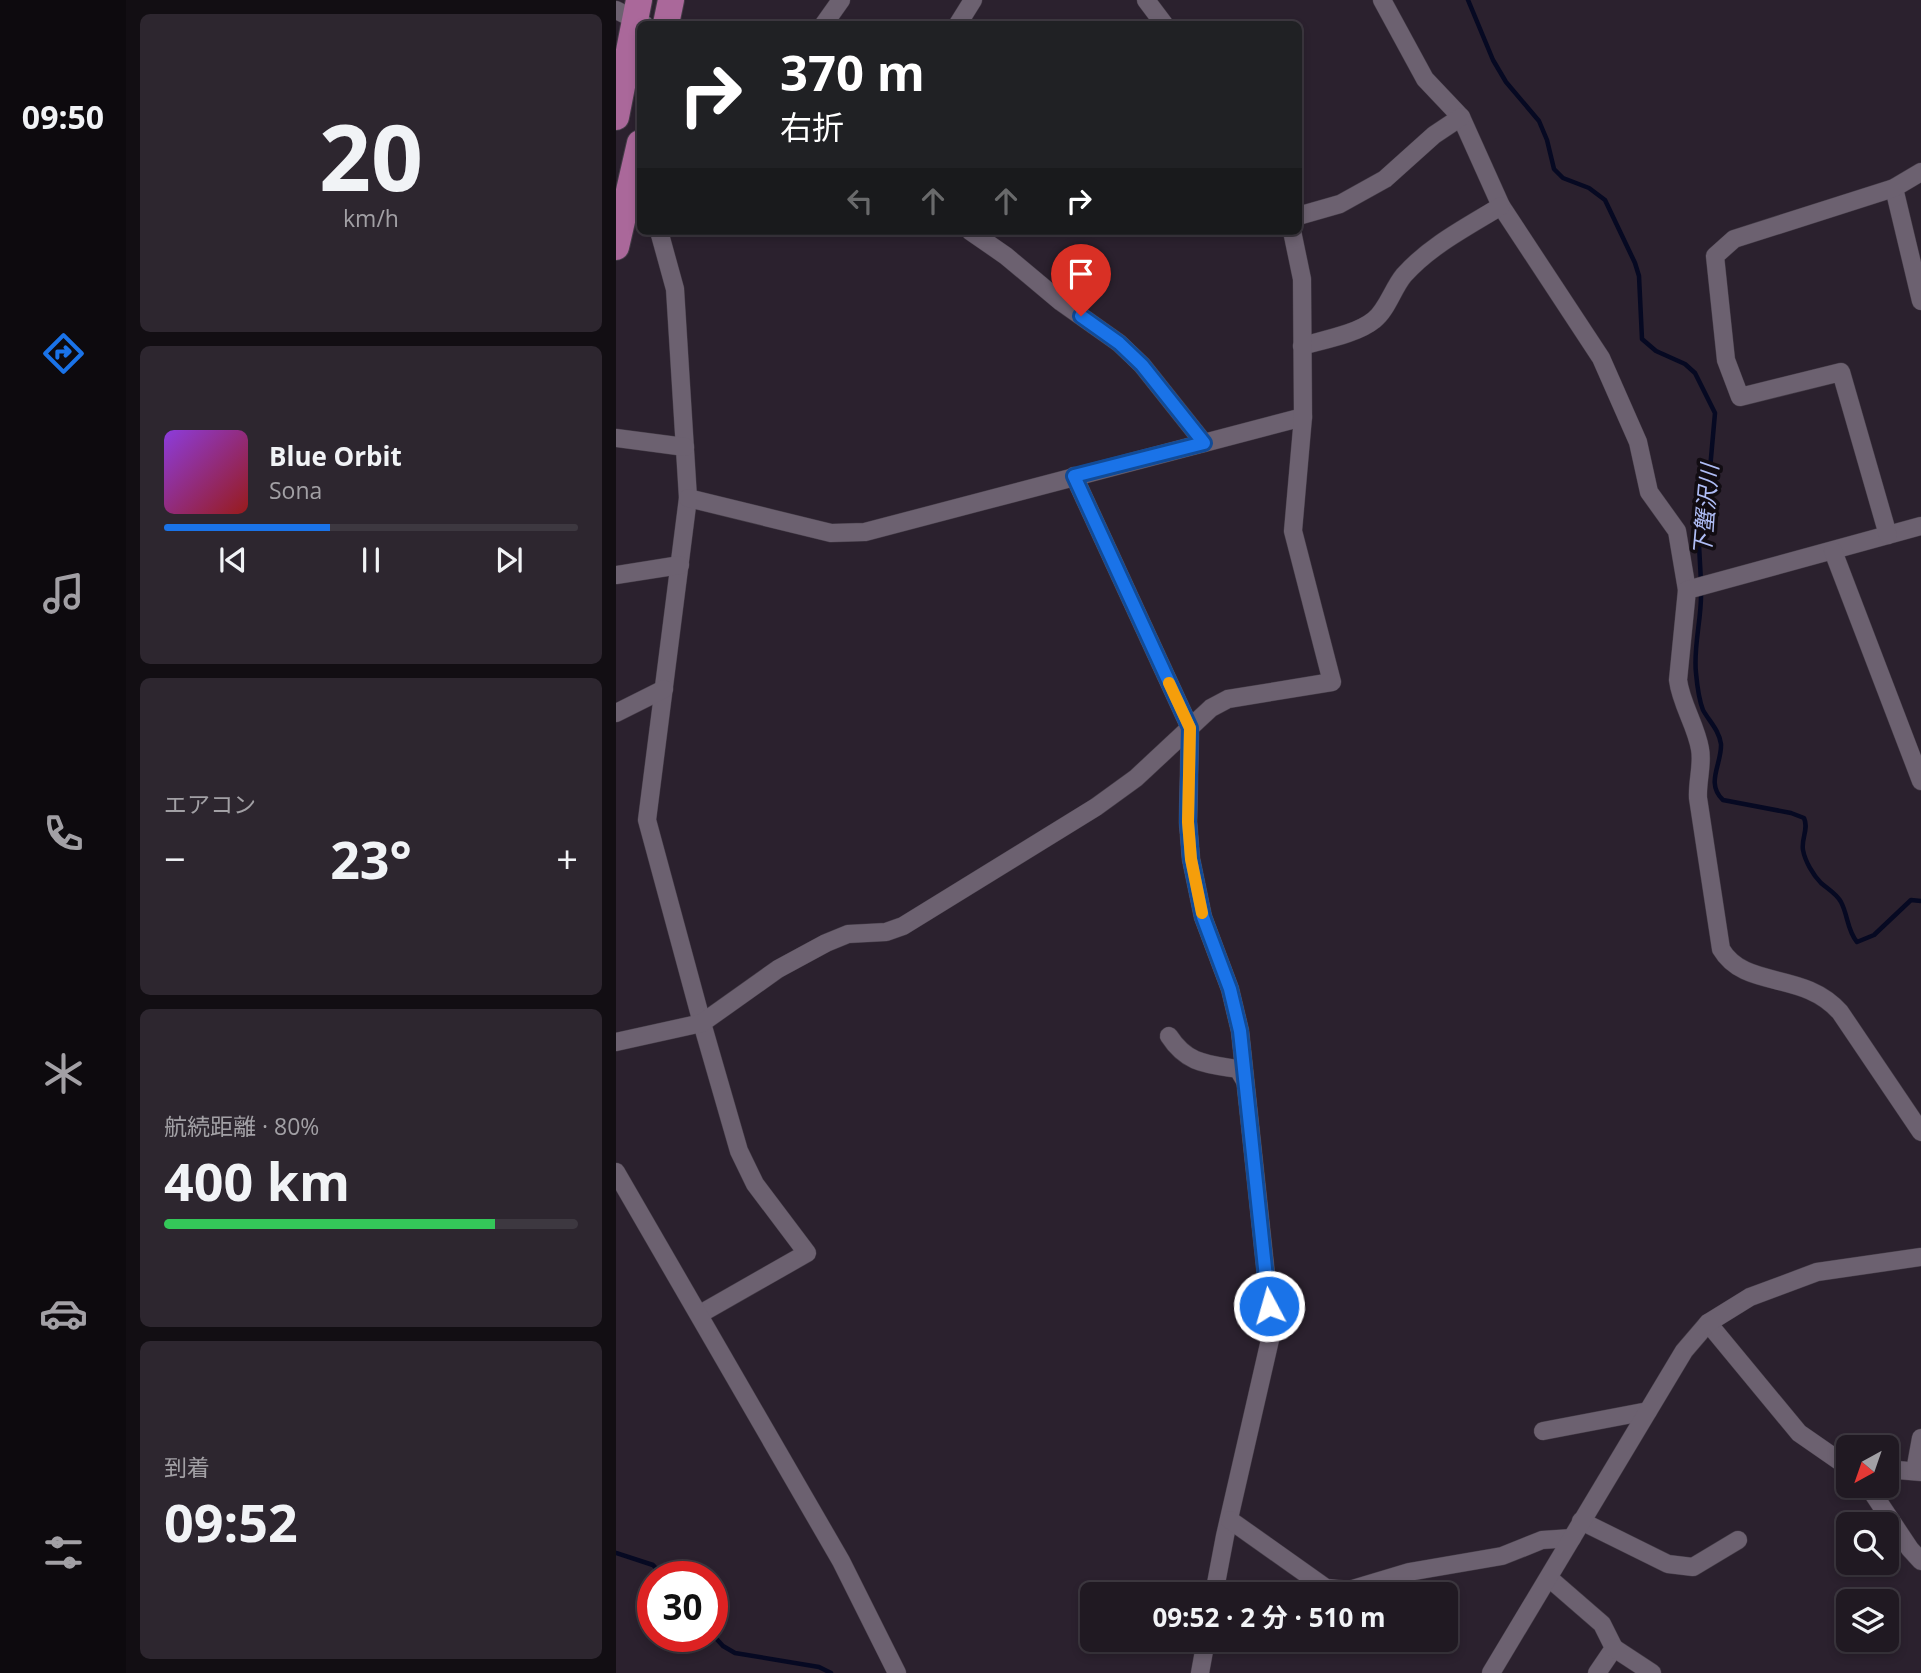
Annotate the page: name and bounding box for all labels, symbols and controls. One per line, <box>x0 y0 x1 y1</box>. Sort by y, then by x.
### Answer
text: 370 m <box>780 39 925 105</box>
icon: right <box>665 49 756 140</box>
text: 20 <box>319 94 423 218</box>
text: 09:50 <box>22 95 104 138</box>
text: 右折 <box>780 105 844 148</box>
icon: left <box>841 182 879 220</box>
icon: ahead <box>914 182 952 220</box>
icon: ahead <box>987 182 1025 220</box>
icon: right <box>1060 182 1098 220</box>
text: km/h <box>343 202 399 234</box>
pin <box>1051 244 1111 316</box>
icon: arrive <box>1062 255 1100 293</box>
icon: directions <box>39 329 88 378</box>
text: Blue Orbit <box>269 438 402 474</box>
water label: 下蟹沢川 <box>1685 460 1725 557</box>
text: Sona <box>269 474 322 506</box>
icon: previous <box>214 541 252 579</box>
icon: pause <box>352 541 390 579</box>
icon: next <box>490 541 528 579</box>
icon: music <box>39 569 88 618</box>
text: エアコン <box>164 788 256 820</box>
icon: phone <box>39 809 88 858</box>
text: 23° <box>330 823 412 894</box>
text: − <box>164 832 186 884</box>
text: + <box>556 832 578 884</box>
icon: climate <box>39 1049 88 1098</box>
text: 航続距離 · 80% <box>164 1110 319 1142</box>
text: 400 km <box>164 1145 350 1216</box>
position arrow <box>1232 1269 1306 1343</box>
icon: car <box>39 1289 88 1338</box>
north arrow <box>1836 1435 1899 1498</box>
map controls <box>1836 1435 1899 1652</box>
text: 到着 <box>164 1451 210 1483</box>
text: 09:52 <box>164 1486 298 1557</box>
button: search <box>1836 1512 1899 1575</box>
icon: filters <box>39 1528 88 1577</box>
speed limit sign: 30 <box>637 1561 728 1652</box>
button: layers <box>1836 1589 1899 1652</box>
text: 09:52 · 2 分 · 510 m <box>1152 1599 1386 1635</box>

